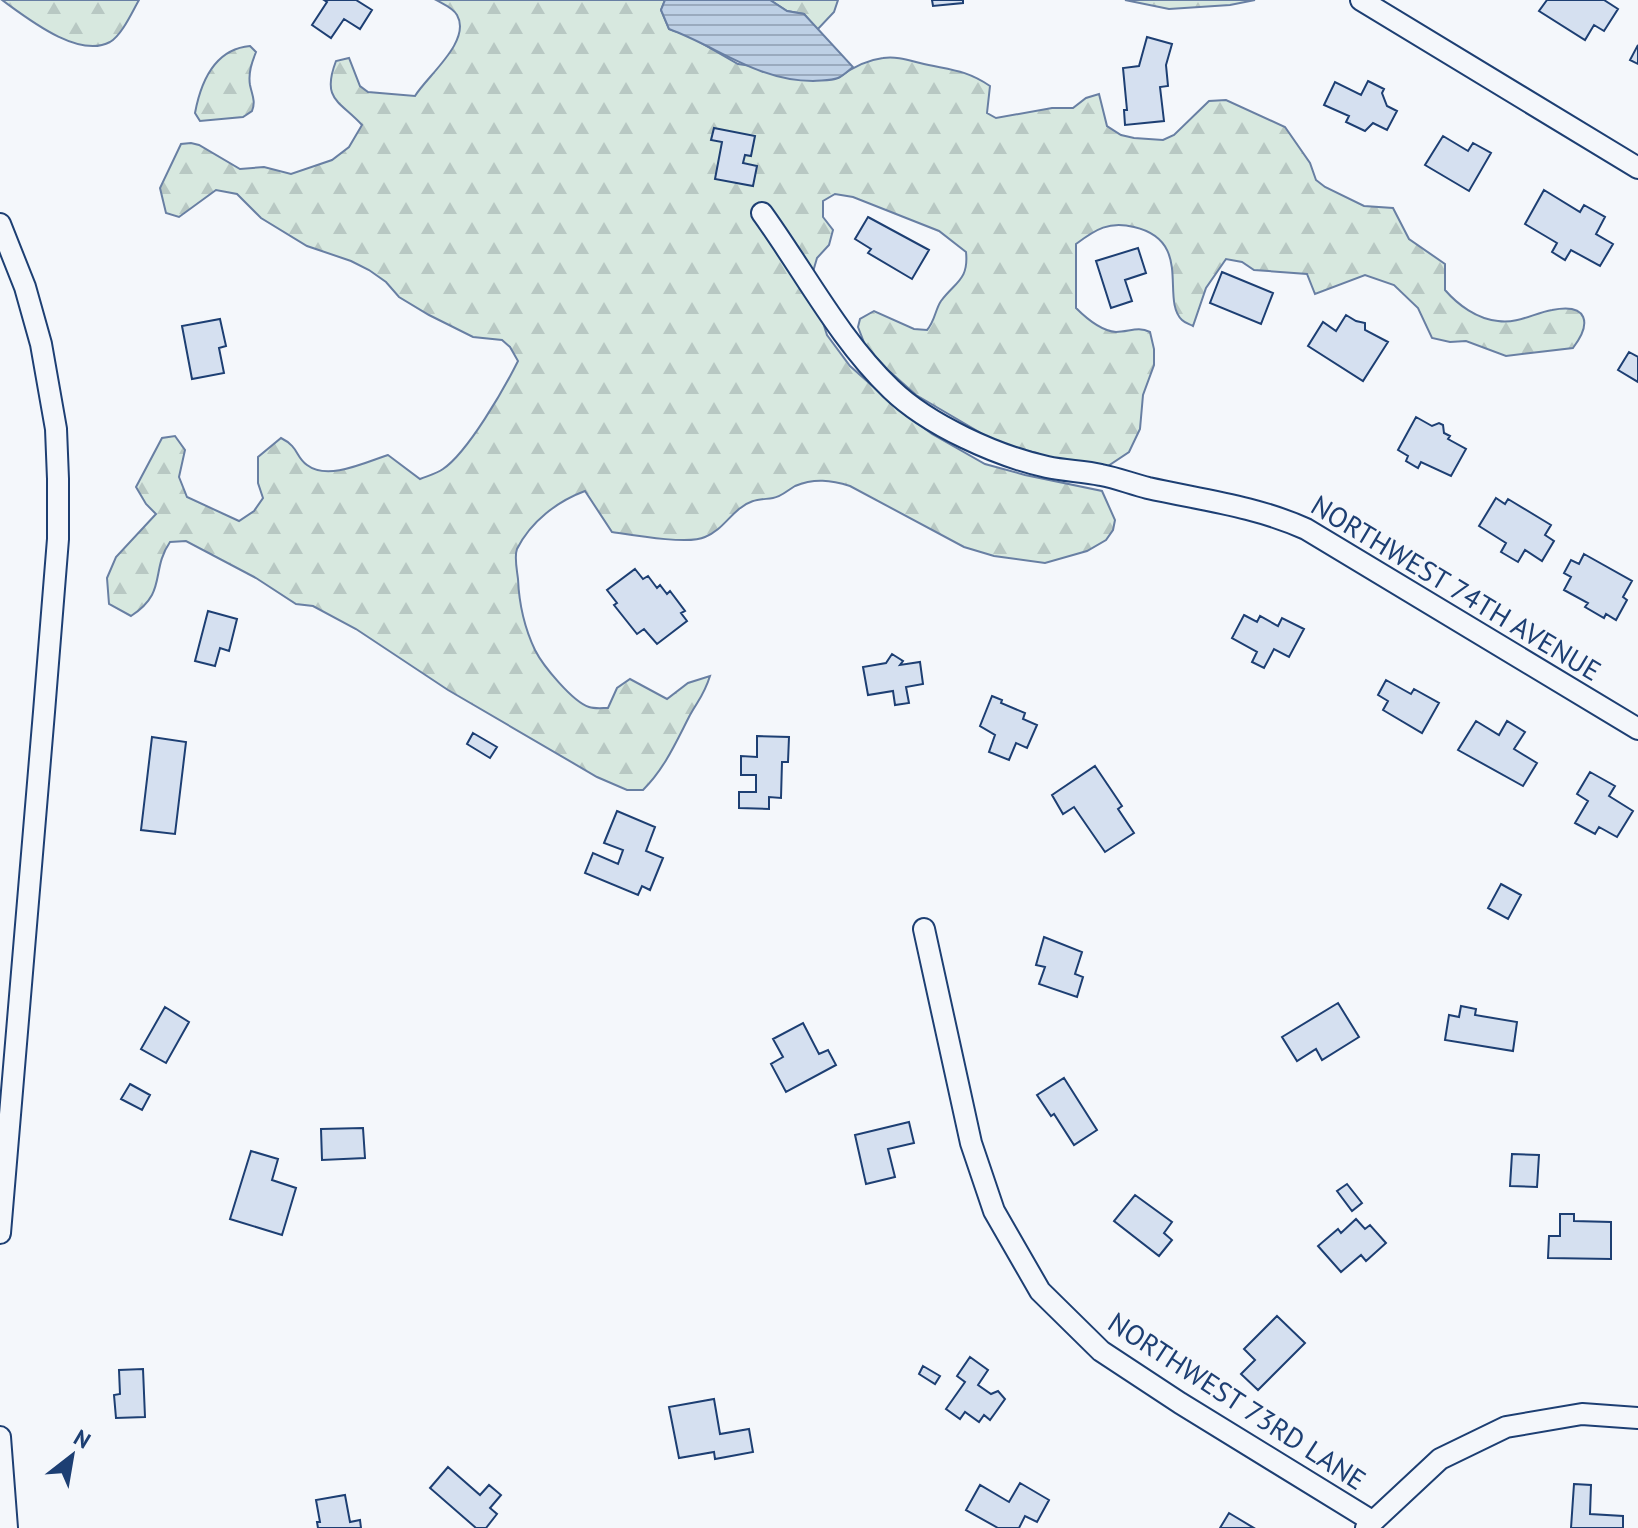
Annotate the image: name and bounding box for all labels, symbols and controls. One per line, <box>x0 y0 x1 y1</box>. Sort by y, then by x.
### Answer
street label: NORTHWEST 74TH AVENUE <box>1304 486 1608 689</box>
street label: NORTHWEST 73RD LANE <box>1101 1303 1373 1498</box>
north arrow <box>32 1416 112 1496</box>
text: N <box>69 1423 96 1455</box>

